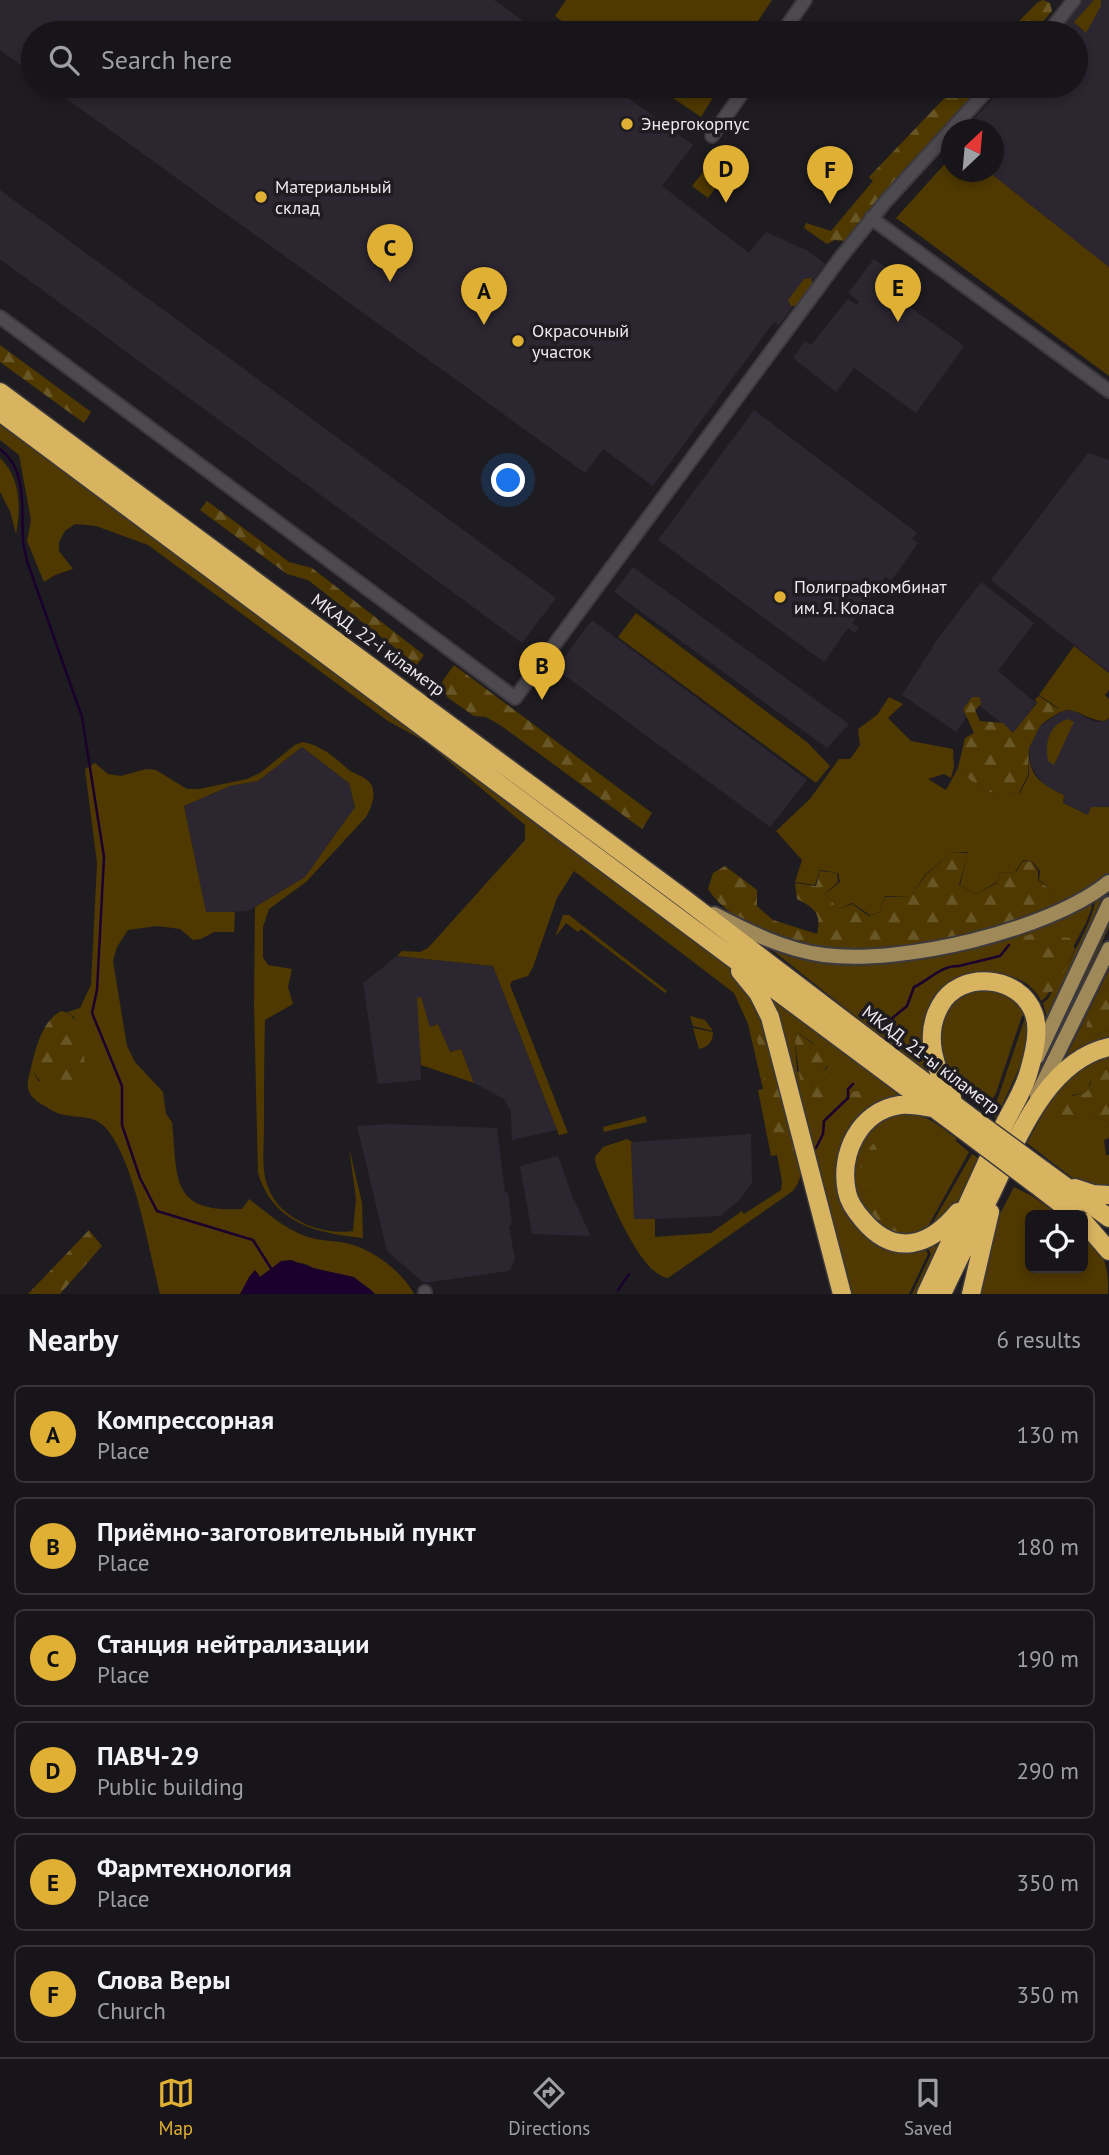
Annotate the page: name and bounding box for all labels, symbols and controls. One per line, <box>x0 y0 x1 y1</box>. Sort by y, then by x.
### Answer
search box <box>21 21 1088 98</box>
icon: search <box>45 41 83 79</box>
text: Search here <box>101 43 232 76</box>
place label: Энергокорпус <box>641 112 750 135</box>
marker: Энергокорпус <box>619 116 635 132</box>
north arrow <box>941 119 1004 182</box>
pin: D <box>703 145 749 203</box>
pin: F <box>807 146 853 204</box>
place label: Материальный склад <box>275 175 392 219</box>
marker: Материальный склад <box>253 189 269 205</box>
pin: C <box>367 224 413 282</box>
pin: E <box>875 264 921 322</box>
pin: A <box>461 267 507 325</box>
place label: Окрасочный участок <box>532 319 629 363</box>
marker: Окрасочный участок <box>510 333 526 349</box>
your location <box>491 463 525 497</box>
place label: Полиграфкомбинат им. Я. Коласа <box>794 575 948 619</box>
street label: МКАД, 22-і кіламетр <box>307 588 450 701</box>
marker: Полиграфкомбинат им. Я. Коласа <box>772 589 788 605</box>
pin: B <box>519 642 565 700</box>
street label: МКАД, 21-ы кіламетр <box>858 1000 1005 1119</box>
map controls <box>1025 1210 1088 1273</box>
button: locate <box>1025 1210 1088 1273</box>
text: Nearby <box>28 1320 118 1359</box>
text: 6 results <box>997 1325 1081 1354</box>
text: Компрессорная <box>97 1403 274 1436</box>
text: A <box>46 1420 60 1449</box>
text: 130 m <box>1017 1420 1079 1449</box>
text: Place <box>97 1436 150 1465</box>
text: Приёмно-заготовительный пункт <box>97 1515 476 1548</box>
text: B <box>46 1532 60 1561</box>
text: 180 m <box>1017 1532 1079 1561</box>
text: Place <box>97 1548 150 1577</box>
text: Станция нейтрализации <box>97 1627 369 1660</box>
text: C <box>47 1644 59 1673</box>
text: 190 m <box>1017 1644 1079 1673</box>
text: Place <box>97 1660 150 1689</box>
text: ПАВЧ-29 <box>97 1739 199 1772</box>
text: D <box>46 1756 60 1785</box>
text: 290 m <box>1017 1756 1079 1785</box>
text: Public building <box>97 1772 244 1801</box>
text: Фармтехнология <box>97 1851 292 1884</box>
text: E <box>47 1868 59 1897</box>
text: 350 m <box>1017 1868 1079 1897</box>
text: Place <box>97 1884 150 1913</box>
text: Слова Веры <box>97 1963 230 1996</box>
text: F <box>47 1980 59 2009</box>
text: 350 m <box>1017 1980 1079 2009</box>
text: Church <box>97 1996 166 2025</box>
tab: Map <box>157 2074 195 2140</box>
tab: Directions <box>508 2074 590 2140</box>
tab: Saved <box>904 2074 952 2140</box>

